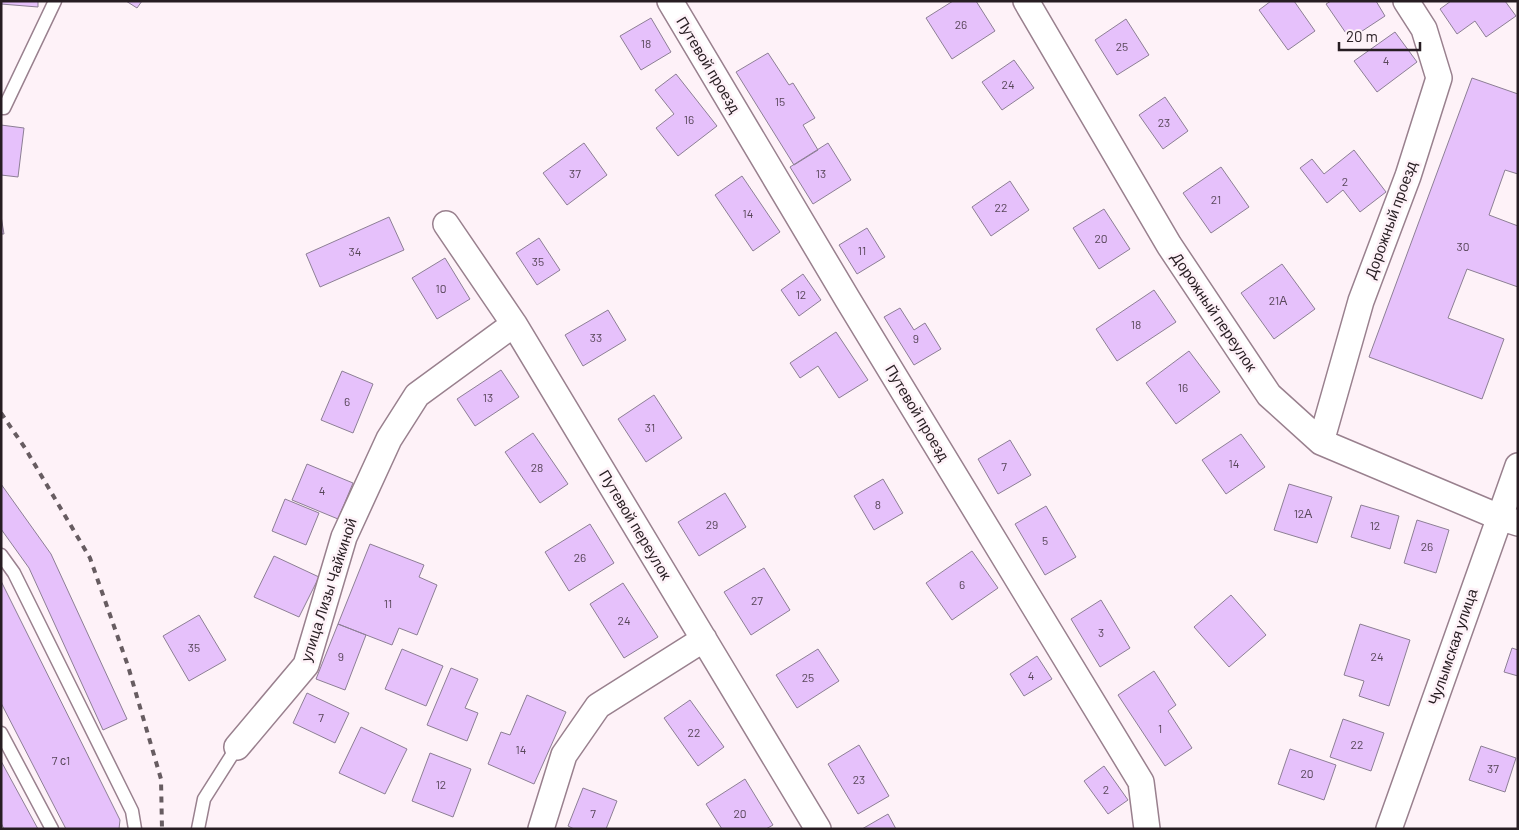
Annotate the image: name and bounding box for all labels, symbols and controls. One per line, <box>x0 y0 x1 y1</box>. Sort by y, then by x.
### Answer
street label: Путевой проезд <box>673 13 745 116</box>
house number: 26 <box>955 17 967 31</box>
scale bar <box>1339 20 1420 52</box>
text: 20 m <box>1346 27 1378 45</box>
house number: 18 <box>641 36 651 50</box>
house number: 25 <box>1116 39 1128 53</box>
house number: 4 <box>1383 53 1389 67</box>
house number: 24 <box>1001 77 1015 91</box>
house number: 15 <box>775 94 785 108</box>
house number: 16 <box>684 112 694 126</box>
house number: 23 <box>1158 115 1170 129</box>
street label: Дорожный проезд <box>1360 158 1420 281</box>
house number: 37 <box>569 166 581 180</box>
house number: 13 <box>816 166 826 180</box>
house number: 2 <box>1342 174 1348 188</box>
house number: 21 <box>1211 192 1221 206</box>
house number: 22 <box>995 200 1007 214</box>
house number: 14 <box>743 206 753 220</box>
house number: 20 <box>1094 231 1108 245</box>
house number: 30 <box>1457 239 1469 253</box>
house number: 11 <box>858 243 866 257</box>
house number: 34 <box>349 244 361 258</box>
street label: Дорожный переулок <box>1168 249 1262 375</box>
house number: 35 <box>532 254 544 268</box>
house number: 10 <box>436 281 446 295</box>
house number: 12 <box>796 287 806 301</box>
house number: 21А <box>1269 293 1287 307</box>
house number: 18 <box>1131 317 1141 331</box>
house number: 33 <box>590 330 602 344</box>
house number: 9 <box>913 331 919 345</box>
street label: Путевой проезд <box>882 361 954 464</box>
house number: 16 <box>1178 380 1188 394</box>
house number: 13 <box>483 390 493 404</box>
house number: 6 <box>344 394 350 408</box>
house number: 31 <box>645 420 655 434</box>
house number: 14 <box>1229 456 1239 470</box>
house number: 7 <box>1001 459 1007 473</box>
house number: 28 <box>531 460 543 474</box>
street label: Путевой переулок <box>596 466 676 583</box>
house number: 4 <box>319 483 325 497</box>
house number: 8 <box>875 497 881 511</box>
house number: 12А <box>1294 506 1312 520</box>
street label: улица Лизы Чайкиной <box>296 516 360 664</box>
house number: 29 <box>706 517 718 531</box>
house number: 12 <box>1370 518 1380 532</box>
house number: 5 <box>1042 533 1048 547</box>
house number: 26 <box>1421 539 1433 553</box>
house number: 26 <box>574 550 586 564</box>
house number: 6 <box>959 577 965 591</box>
street label: Чулымская улица <box>1424 585 1481 707</box>
house number: 27 <box>751 593 763 607</box>
house number: 11 <box>384 596 392 610</box>
house number: 24 <box>617 613 631 627</box>
house number: 3 <box>1098 625 1104 639</box>
house number: 35 <box>188 640 200 654</box>
house number: 9 <box>338 649 344 663</box>
house number: 24 <box>1370 649 1384 663</box>
house number: 4 <box>1028 668 1034 682</box>
house number: 25 <box>802 670 814 684</box>
house number: 7 <box>318 710 324 724</box>
house number: 1 <box>1158 721 1162 735</box>
house number: 22 <box>688 725 700 739</box>
house number: 22 <box>1351 737 1363 751</box>
house number: 14 <box>516 742 526 756</box>
house number: 7 с1 <box>52 753 70 767</box>
house number: 37 <box>1487 761 1499 775</box>
house number: 20 <box>1300 766 1314 780</box>
house number: 23 <box>853 772 865 786</box>
house number: 12 <box>436 777 446 791</box>
house number: 2 <box>1103 782 1109 796</box>
house number: 7 <box>590 806 596 820</box>
house number: 20 <box>733 806 747 820</box>

